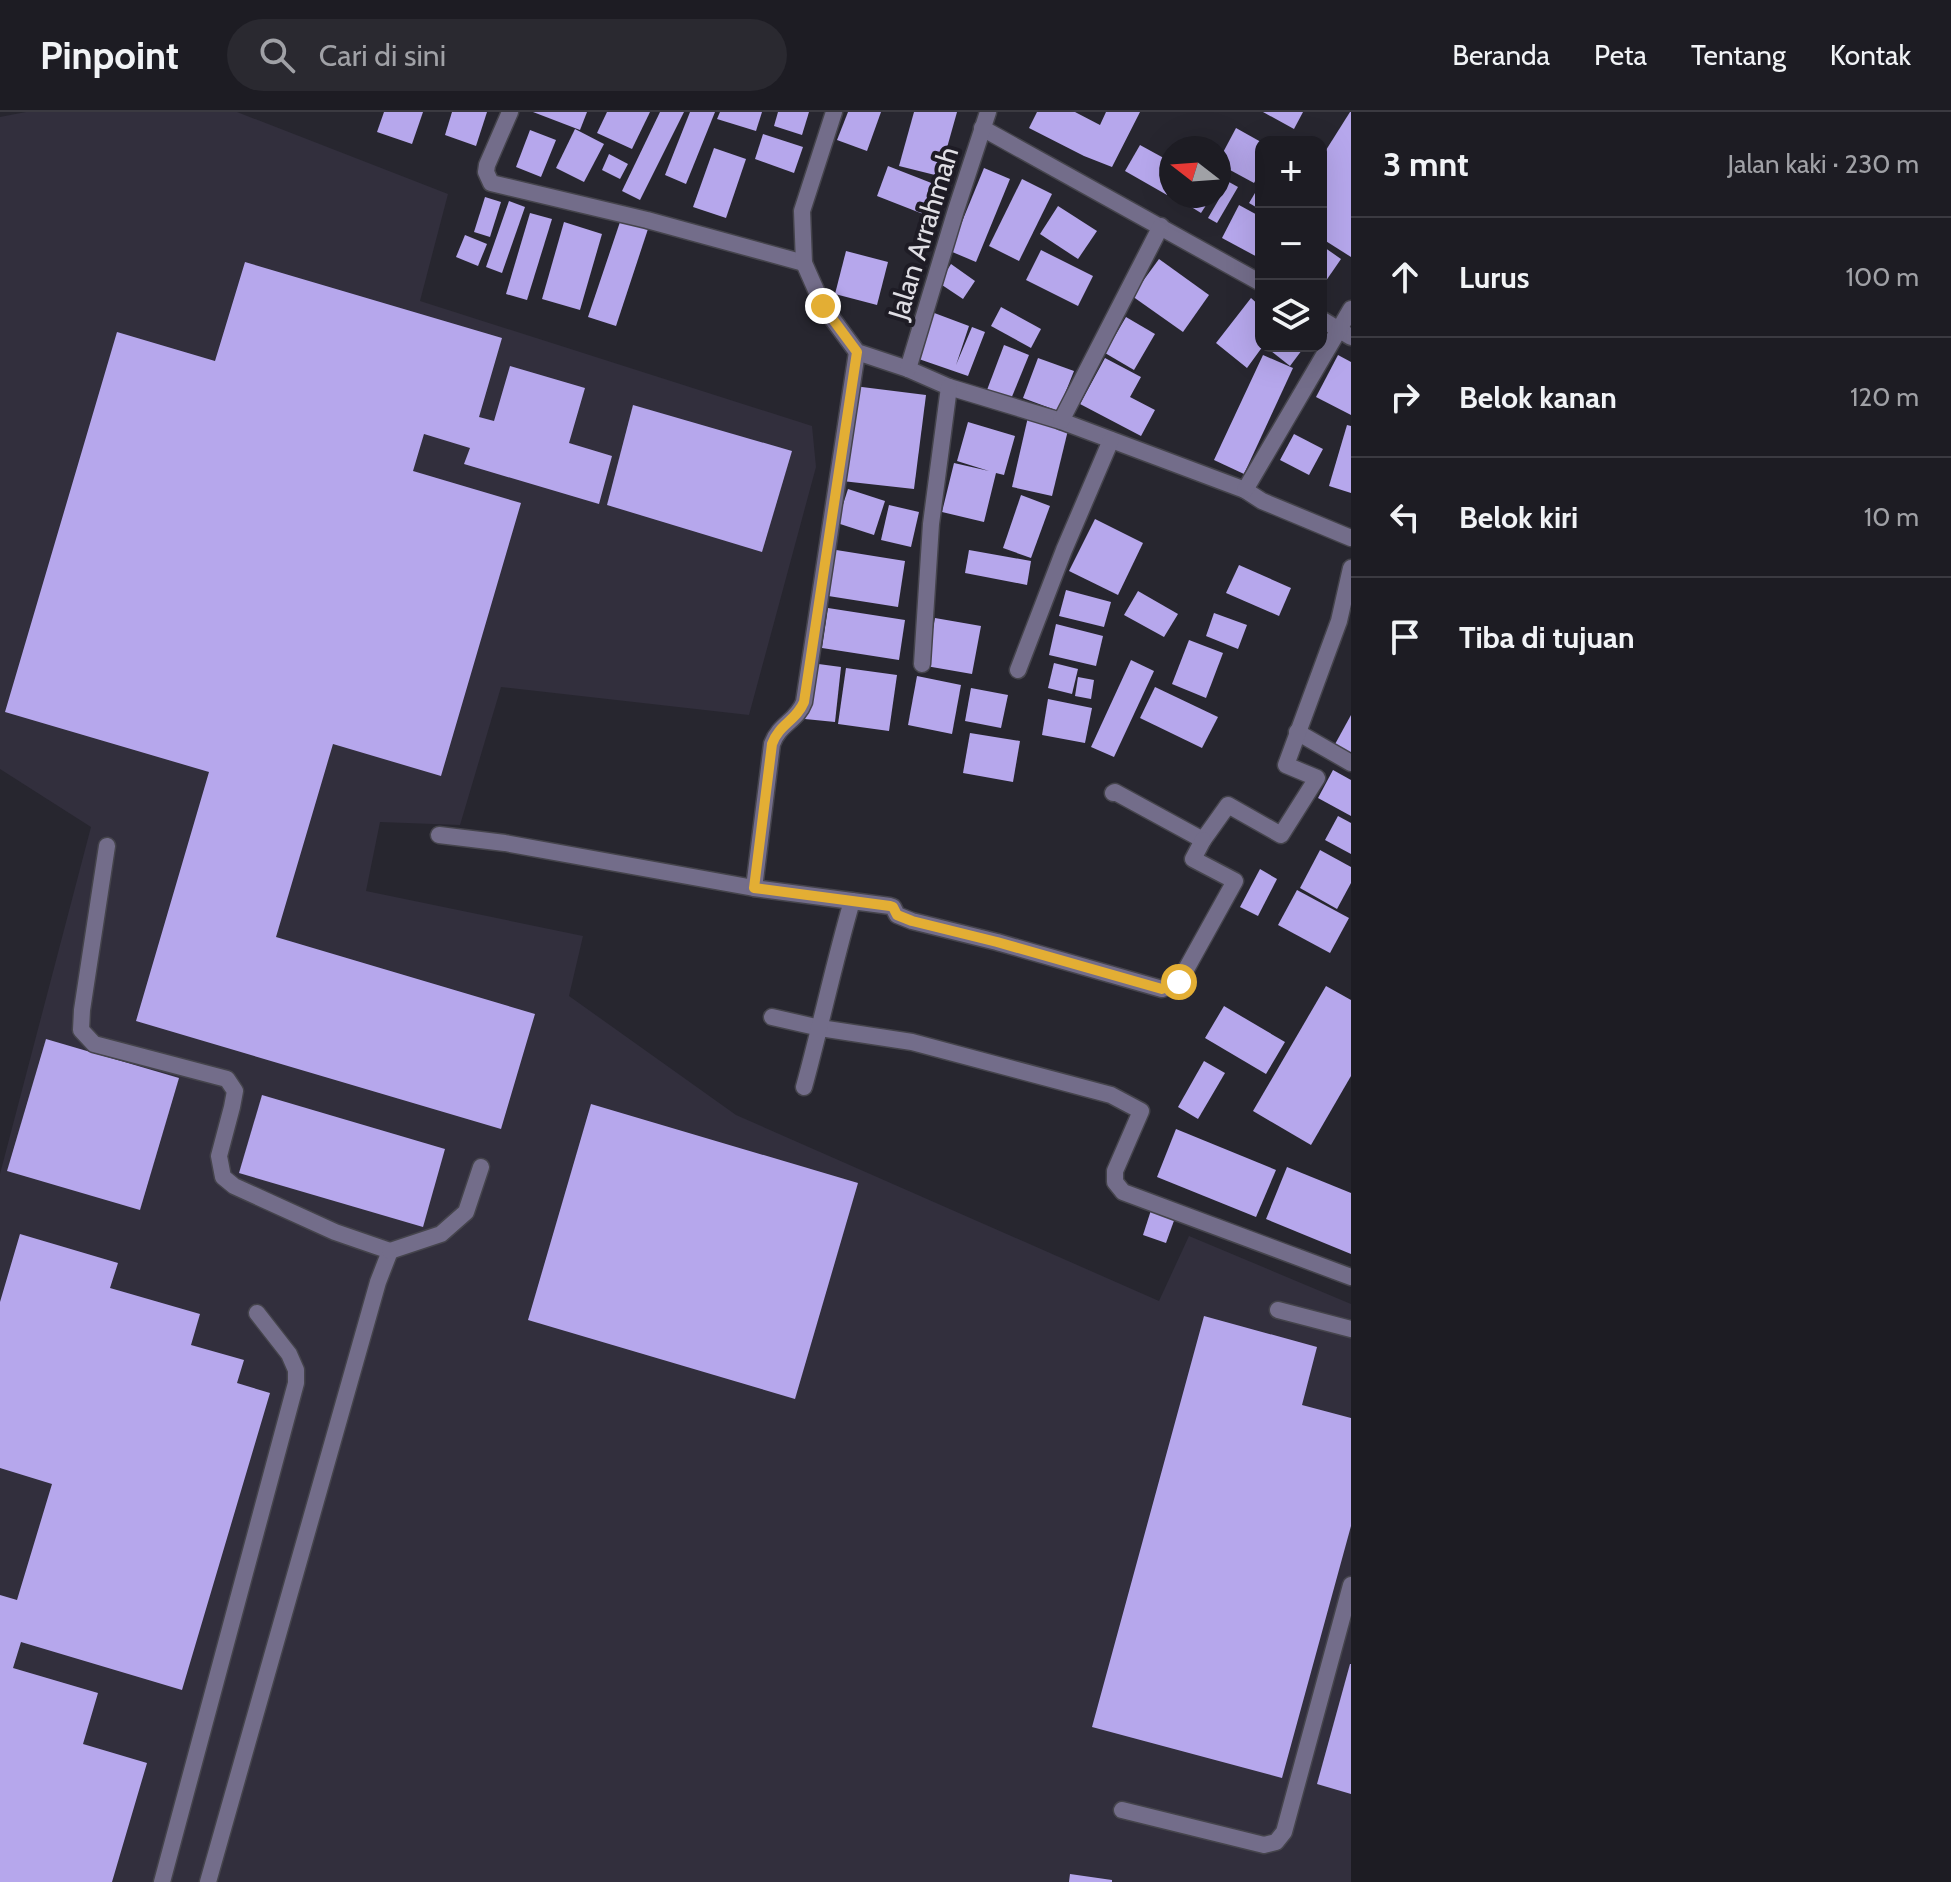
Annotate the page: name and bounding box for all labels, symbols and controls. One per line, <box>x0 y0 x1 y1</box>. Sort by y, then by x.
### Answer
search box <box>227 19 787 91</box>
text: Pinpoint <box>40 32 179 79</box>
icon: search <box>255 33 299 77</box>
text: Cari di sini <box>319 37 446 74</box>
text: Beranda <box>1452 38 1550 72</box>
text: Peta <box>1594 38 1647 72</box>
text: Tentang <box>1691 38 1786 72</box>
text: Kontak <box>1830 38 1911 72</box>
north arrow <box>1159 136 1231 208</box>
map controls <box>1255 136 1327 352</box>
button: + <box>1255 136 1327 208</box>
street label: Jalan Arrahmah <box>880 143 965 324</box>
text: 3 mnt <box>1383 143 1469 185</box>
text: Jalan kaki · 230 m <box>1728 148 1919 180</box>
button: − <box>1255 208 1327 280</box>
icon: ahead <box>1383 255 1427 299</box>
text: Lurus <box>1459 259 1530 296</box>
text: 100 m <box>1846 261 1919 293</box>
button: layers <box>1255 280 1327 352</box>
route end <box>805 288 841 324</box>
icon: right <box>1383 375 1427 419</box>
text: Belok kanan <box>1459 379 1617 416</box>
text: 120 m <box>1850 381 1919 413</box>
icon: left <box>1383 495 1427 539</box>
text: Belok kiri <box>1459 499 1578 536</box>
text: 10 m <box>1864 501 1919 533</box>
icon: arrive <box>1383 615 1427 659</box>
text: Tiba di tujuan <box>1459 619 1635 656</box>
route start <box>1161 964 1197 1000</box>

